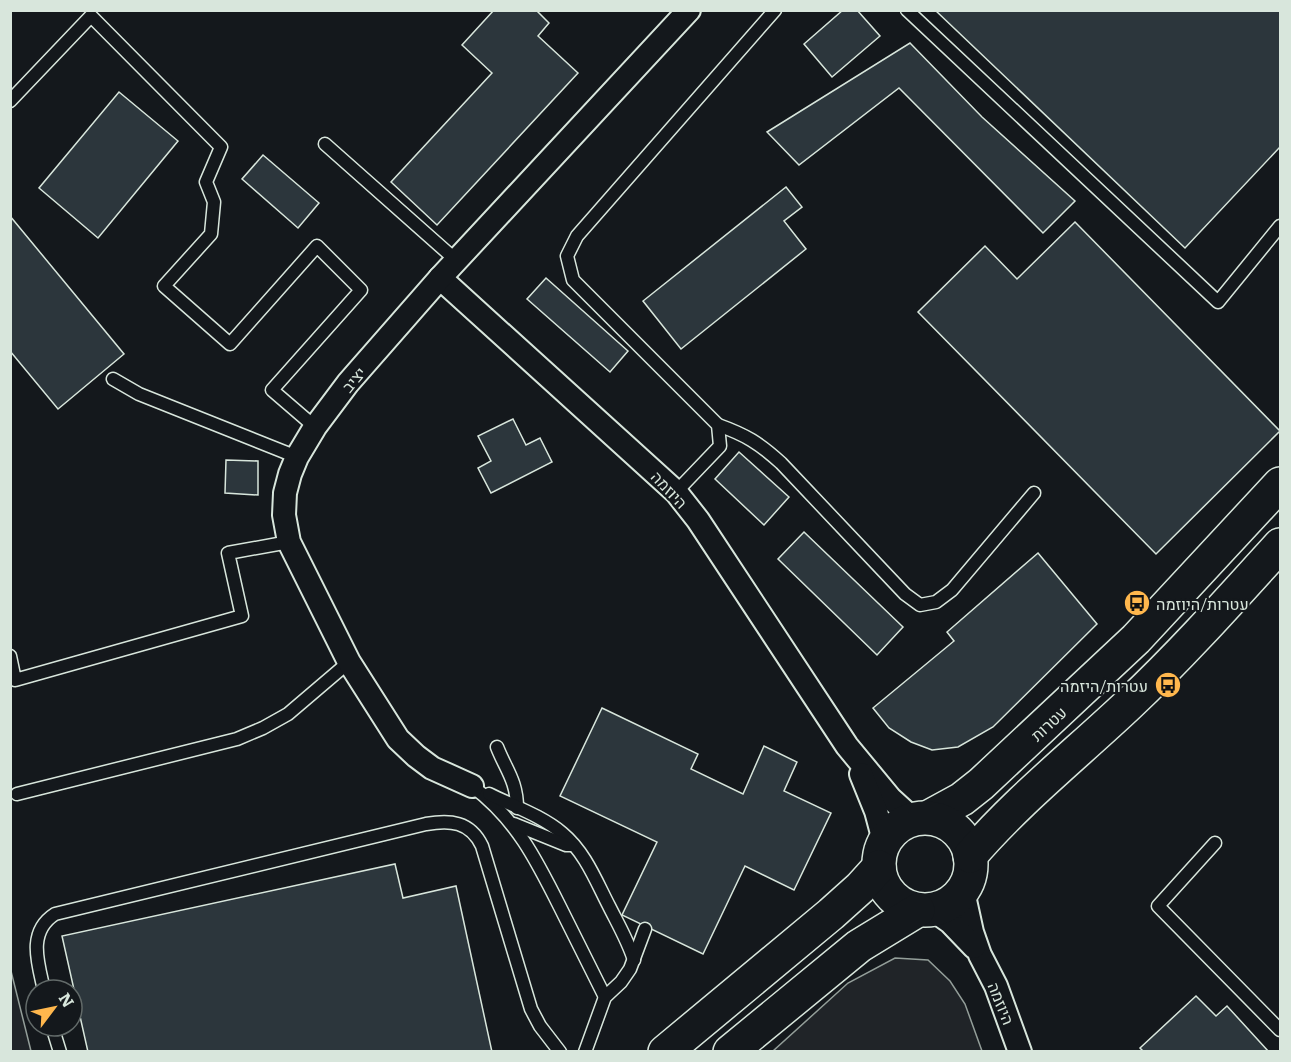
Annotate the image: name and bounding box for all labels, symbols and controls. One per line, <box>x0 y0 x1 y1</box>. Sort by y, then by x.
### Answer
street label: יציב <box>335 361 371 397</box>
street label: היוזמה <box>646 465 694 513</box>
bus stop icon: עטרות/היוזמה <box>1122 588 1152 618</box>
place label: עטרות/היוזמה <box>1156 591 1249 615</box>
bus stop icon: עטרות/היזמה <box>1153 670 1183 700</box>
place label: עטרות/היזמה <box>1060 673 1148 697</box>
street label: עטרות <box>1025 700 1071 746</box>
north arrow <box>24 978 84 1038</box>
street label: היוזמה <box>983 978 1021 1028</box>
text: N <box>54 987 81 1012</box>

